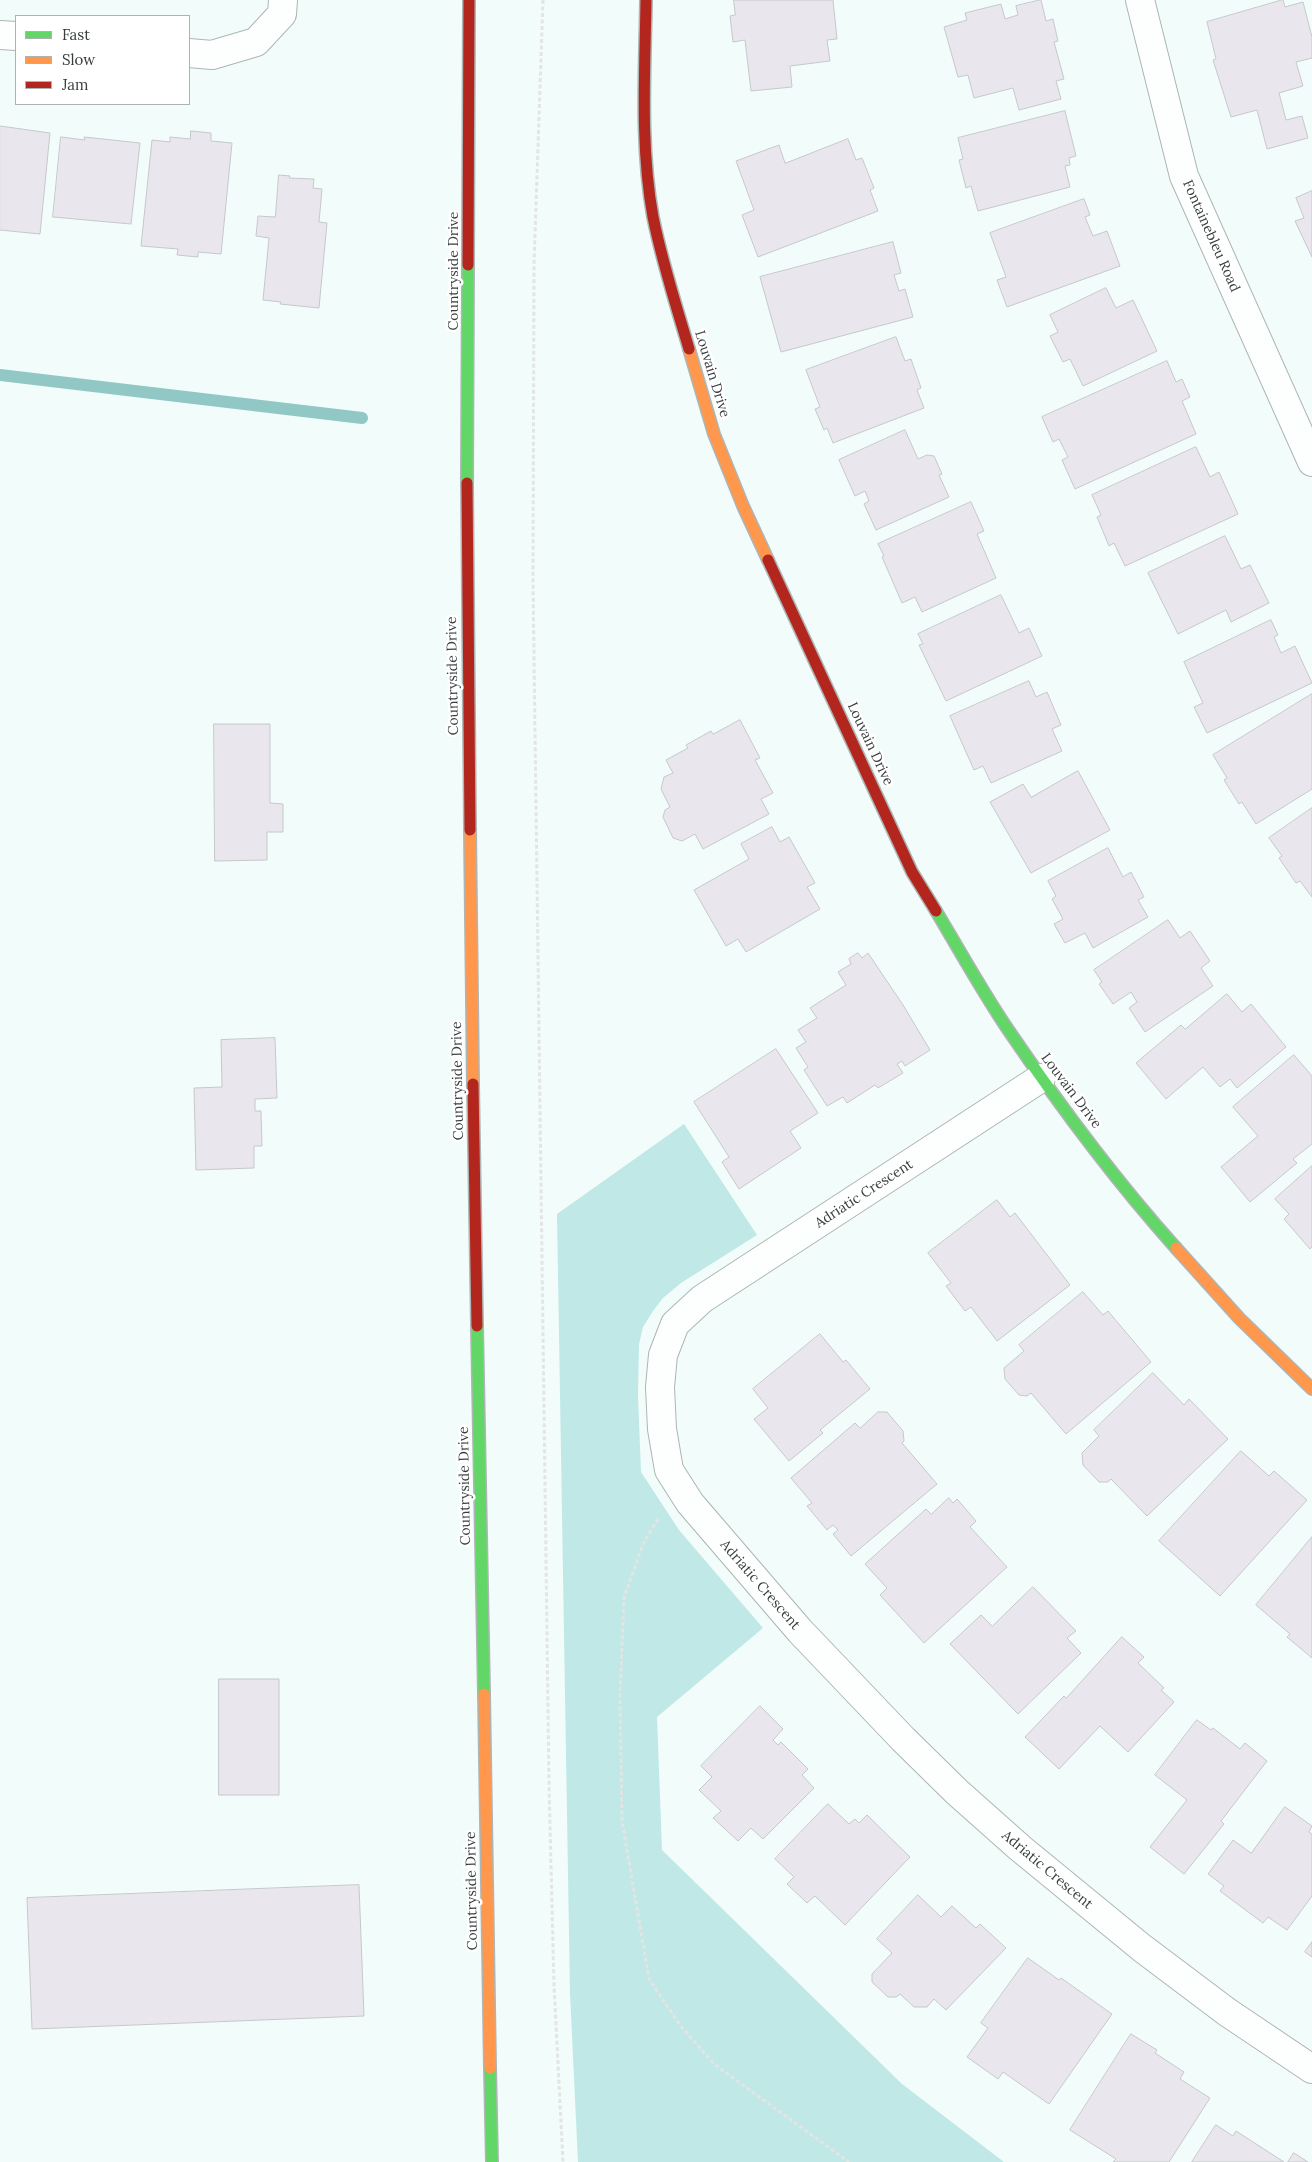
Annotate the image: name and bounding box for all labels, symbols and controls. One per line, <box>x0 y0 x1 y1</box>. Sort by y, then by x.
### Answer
legend <box>15 15 190 105</box>
text: Fast <box>62 25 90 44</box>
text: Slow <box>62 50 95 69</box>
text: Jam <box>62 75 89 94</box>
street label: Fontainebleu Road <box>1179 177 1243 295</box>
street label: Countryside Drive <box>446 212 462 330</box>
street label: Louvain Drive <box>691 329 733 419</box>
street label: Countryside Drive <box>444 616 462 736</box>
street label: Louvain Drive <box>843 700 897 788</box>
street label: Countryside Drive <box>449 1021 467 1141</box>
street label: Louvain Drive <box>1037 1050 1105 1132</box>
street label: Adriatic Crescent <box>812 1156 916 1232</box>
street label: Countryside Drive <box>456 1426 474 1546</box>
street label: Adriatic Crescent <box>716 1537 804 1633</box>
street label: Adriatic Crescent <box>998 1827 1096 1913</box>
street label: Countryside Drive <box>463 1831 481 1951</box>

